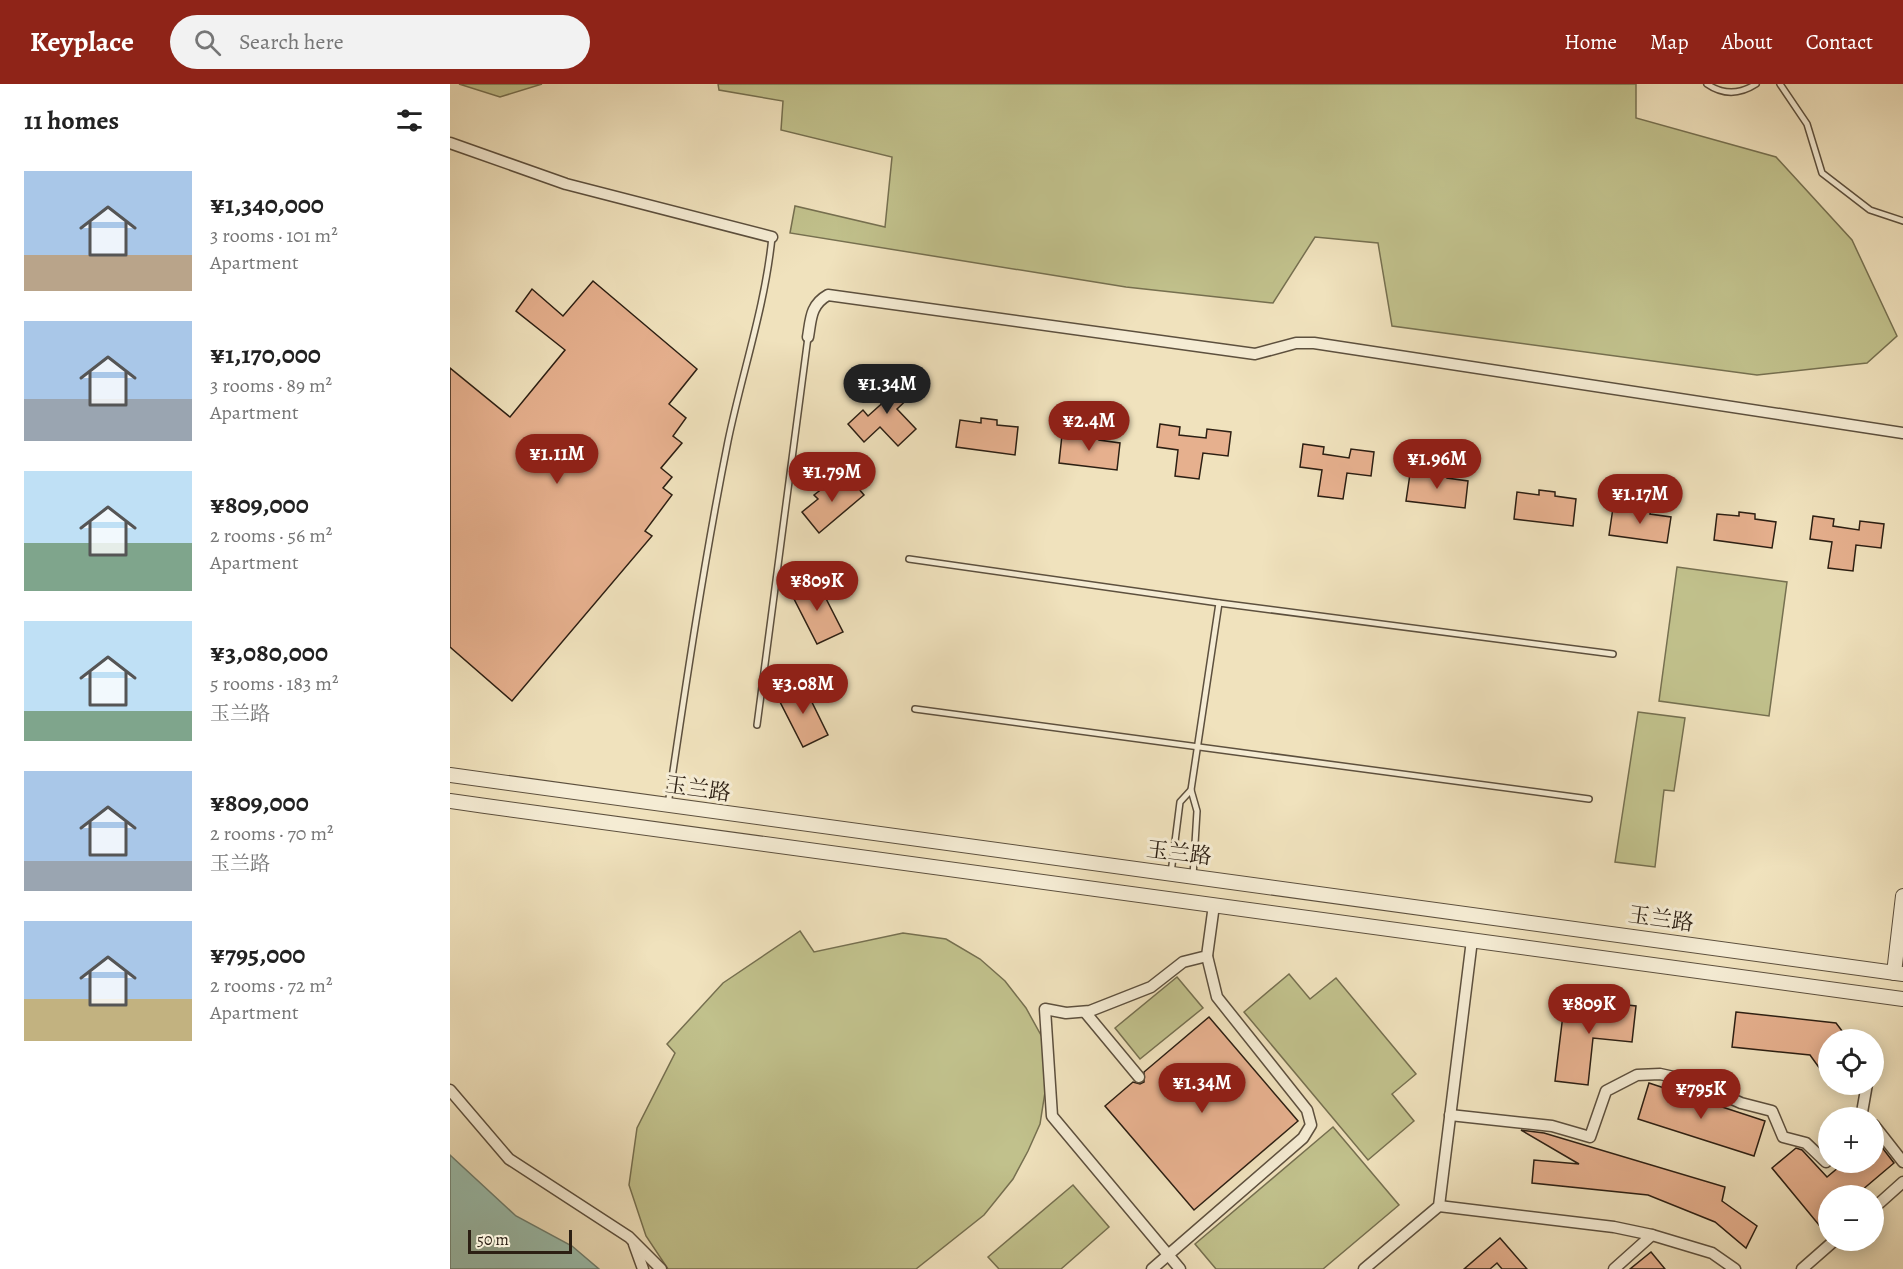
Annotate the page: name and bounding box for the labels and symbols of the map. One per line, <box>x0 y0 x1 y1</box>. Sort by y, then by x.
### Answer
pin: ¥1.34M <box>838 364 936 415</box>
pin: ¥2.4M <box>1047 401 1131 452</box>
pin: ¥1.11M <box>508 434 606 485</box>
pin: ¥1.96M <box>1388 439 1486 490</box>
pin: ¥1.79M <box>783 452 881 503</box>
pin: ¥1.17M <box>1591 474 1689 525</box>
pin: ¥809K <box>775 561 859 612</box>
pin: ¥3.08M <box>754 664 852 715</box>
street label: 玉兰路 <box>663 770 733 808</box>
street label: 玉兰路 <box>1144 834 1214 872</box>
street label: 玉兰路 <box>1626 900 1696 938</box>
pin: ¥809K <box>1547 984 1631 1035</box>
pin: ¥1.34M <box>1153 1063 1251 1114</box>
pin: ¥795K <box>1659 1069 1743 1120</box>
scale bar <box>468 1227 572 1254</box>

